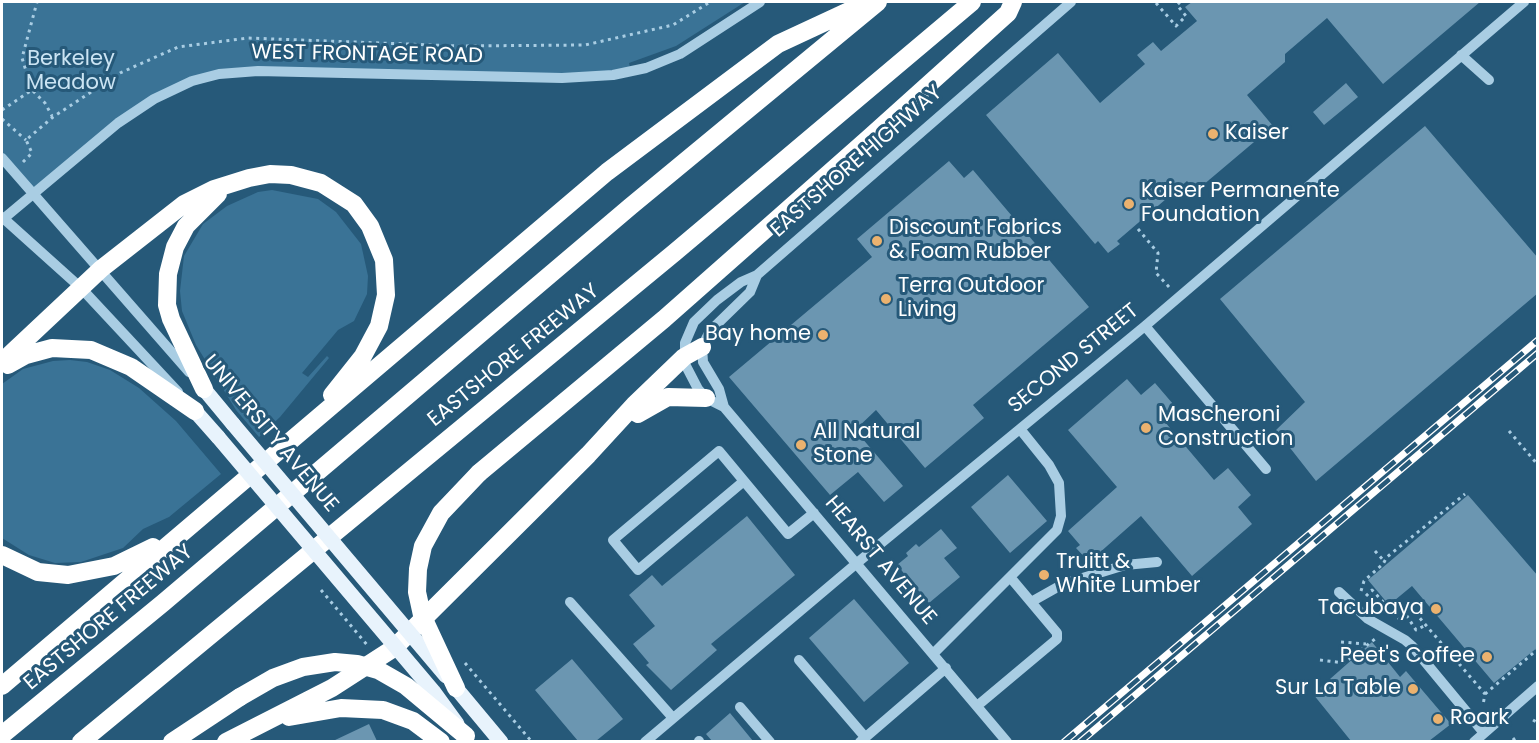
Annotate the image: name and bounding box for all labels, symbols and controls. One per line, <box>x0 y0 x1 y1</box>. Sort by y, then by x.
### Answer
street label: WEST FRONTAGE ROAD <box>251 40 483 70</box>
park label: Berkeley Meadow <box>26 47 116 97</box>
street label: EASTSHORE HIGHWAY <box>766 81 948 243</box>
place label: Kaiser <box>1225 121 1289 147</box>
marker: Kaiser <box>1206 127 1220 141</box>
place label: Kaiser Permanente Foundation <box>1141 179 1340 229</box>
marker: Kaiser Permanente Foundation <box>1122 197 1136 211</box>
place label: Discount Fabrics & Foam Rubber <box>889 216 1062 266</box>
marker: Discount Fabrics & Foam Rubber <box>870 234 884 248</box>
place label: Terra Outdoor Living <box>898 274 1044 324</box>
street label: EASTSHORE FREEWAY <box>423 279 605 433</box>
marker: Terra Outdoor Living <box>879 292 893 306</box>
street label: SECOND STREET <box>1004 299 1144 419</box>
place label: Bay home <box>705 322 811 348</box>
marker: Bay home <box>816 328 830 342</box>
street label: UNIVERSITY AVENUE <box>197 350 343 518</box>
place label: Mascheroni Construction <box>1158 403 1293 453</box>
place label: All Natural Stone <box>813 420 920 470</box>
marker: Mascheroni Construction <box>1139 421 1153 435</box>
marker: All Natural Stone <box>794 438 808 452</box>
street label: HEARST AVENUE <box>819 491 941 631</box>
street label: EASTSHORE FREEWAY <box>19 540 199 696</box>
place label: Truitt & White Lumber <box>1056 550 1201 600</box>
marker: Truitt & White Lumber <box>1037 568 1051 582</box>
place label: Tacubaya <box>1318 596 1424 622</box>
marker: Tacubaya <box>1429 602 1443 616</box>
place label: Peet's Coffee <box>1340 644 1475 670</box>
marker: Peet's Coffee <box>1480 650 1494 664</box>
place label: Sur La Table <box>1275 676 1401 702</box>
marker: Sur La Table <box>1406 682 1420 696</box>
place label: Roark <box>1450 706 1509 732</box>
marker: Roark <box>1431 712 1445 726</box>

